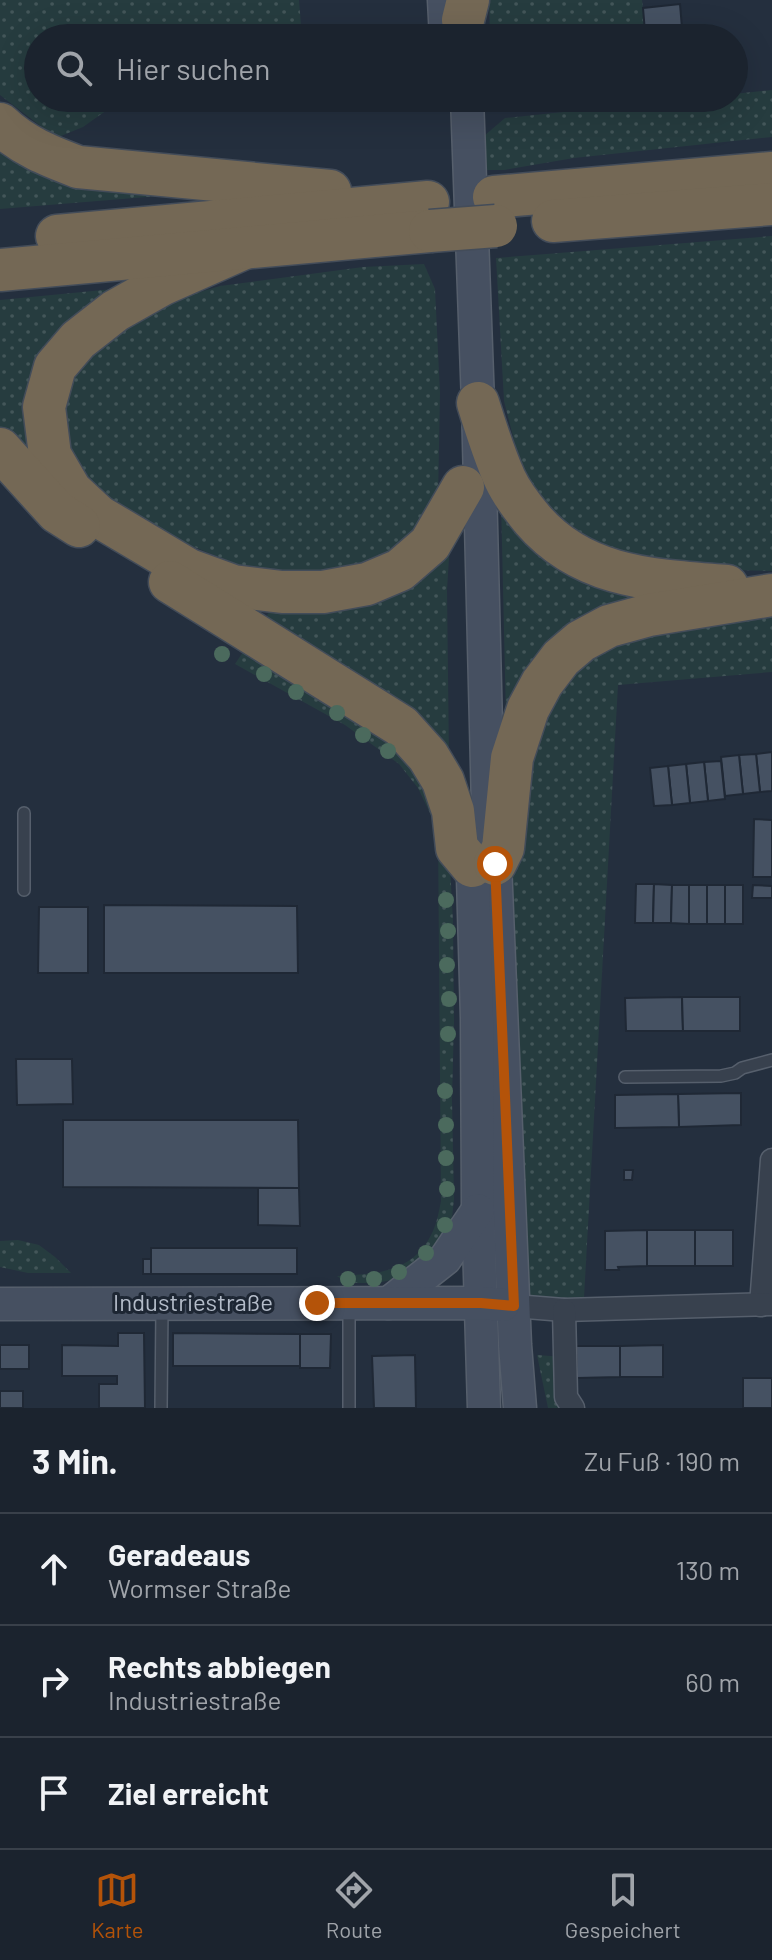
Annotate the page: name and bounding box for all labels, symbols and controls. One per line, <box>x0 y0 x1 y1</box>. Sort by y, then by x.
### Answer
search box <box>24 24 748 112</box>
icon: search <box>52 46 96 90</box>
text: Hier suchen <box>116 50 270 86</box>
route start <box>477 846 513 882</box>
route end <box>299 1285 335 1321</box>
street label: Industriestraße <box>113 1287 273 1316</box>
text: 3 Min. <box>32 1440 118 1481</box>
text: Zu Fuß · 190 m <box>584 1445 740 1476</box>
text: Geradeaus <box>108 1536 250 1572</box>
icon: ahead <box>32 1547 76 1591</box>
text: 130 m <box>676 1554 740 1585</box>
text: Wormser Straße <box>108 1572 291 1603</box>
text: Rechts abbiegen <box>108 1648 331 1684</box>
icon: right <box>32 1659 76 1703</box>
text: 60 m <box>685 1666 740 1697</box>
text: Industriestraße <box>108 1684 281 1715</box>
icon: arrive <box>32 1771 76 1815</box>
text: Ziel erreicht <box>108 1775 269 1811</box>
tab: Karte <box>91 1868 144 1942</box>
tab: Route <box>326 1868 382 1942</box>
tab: Gespeichert <box>565 1868 681 1942</box>

